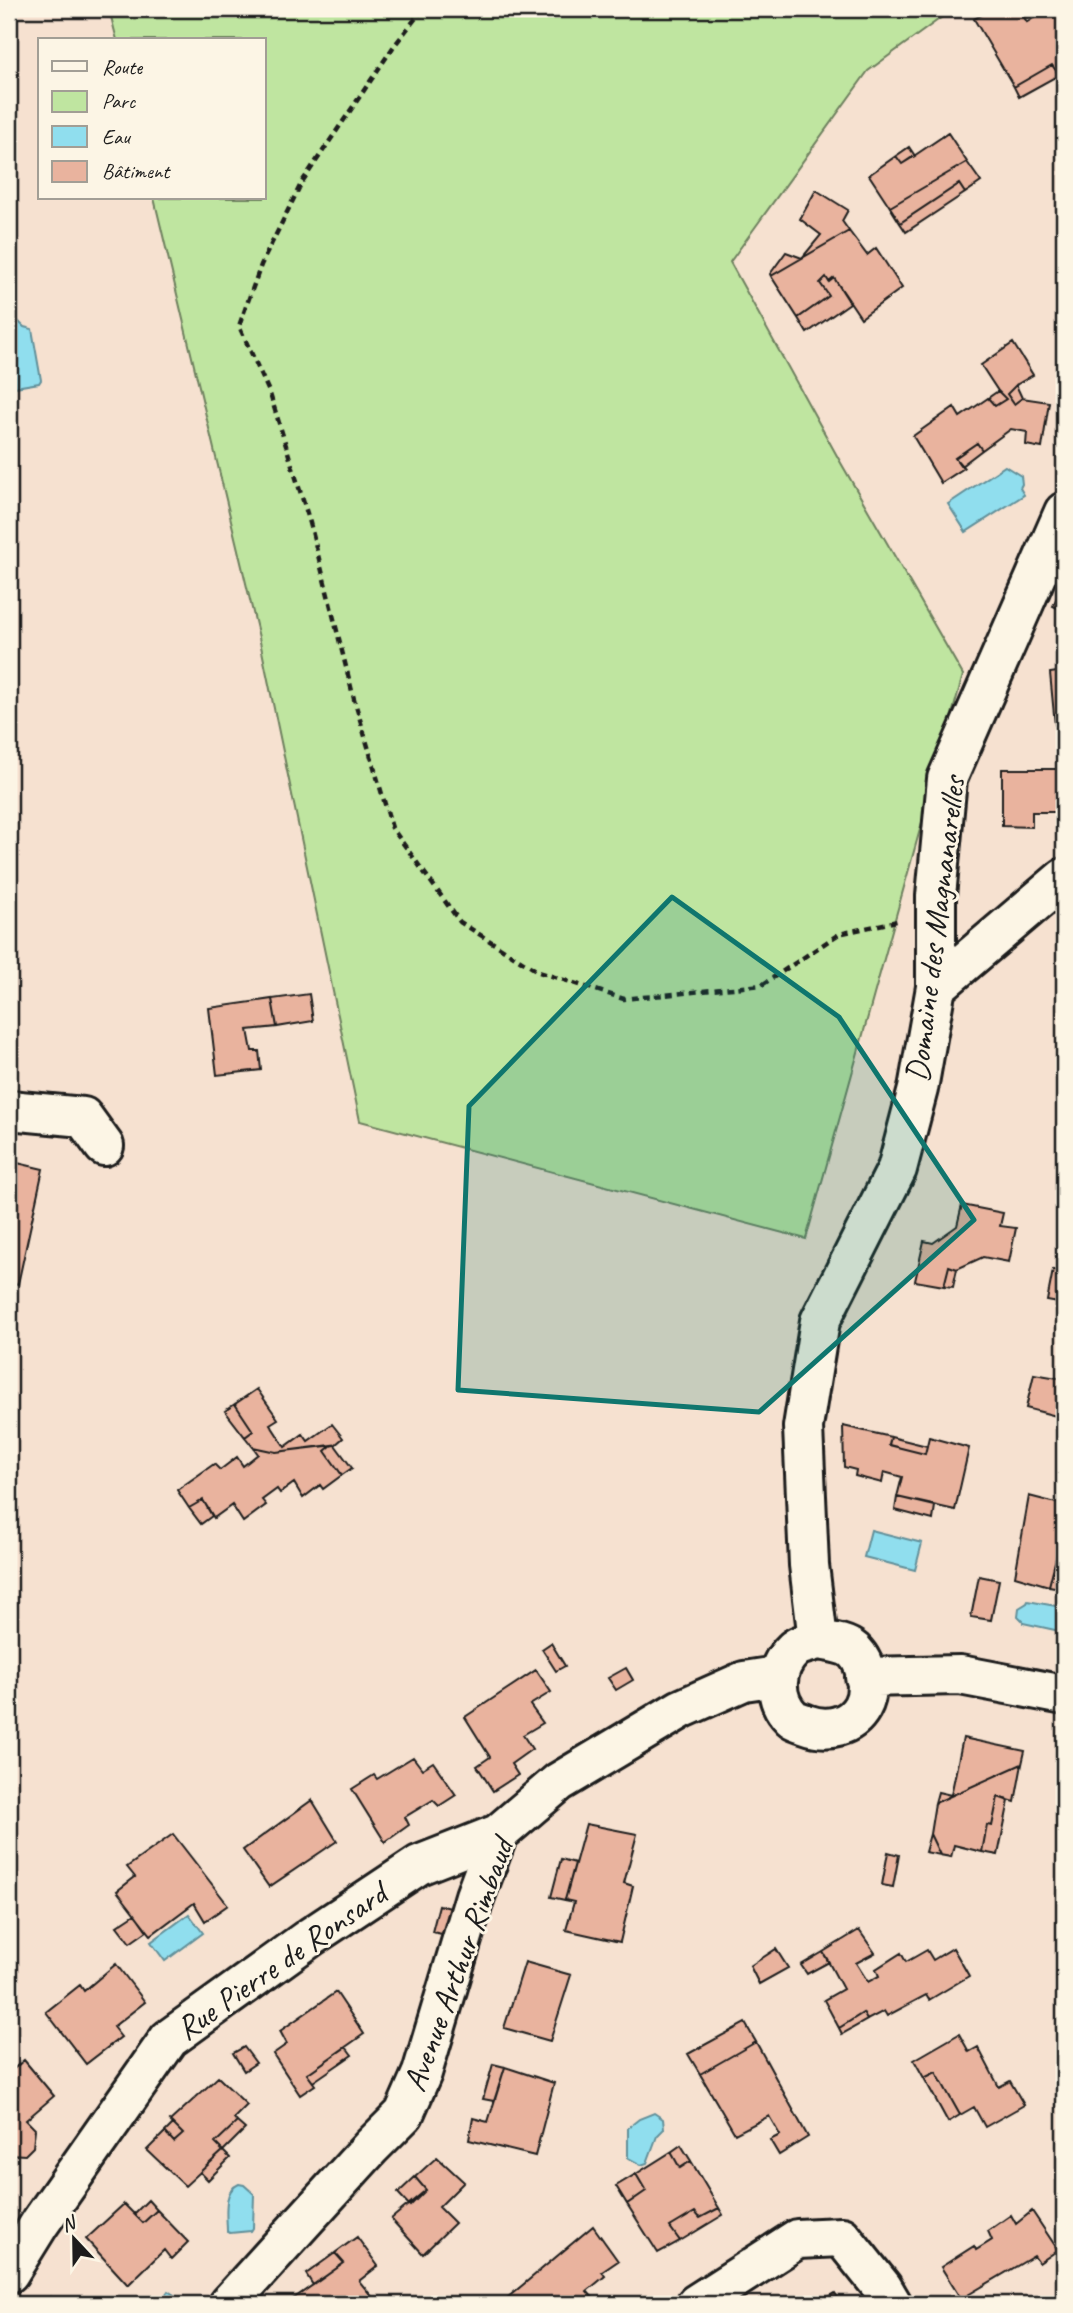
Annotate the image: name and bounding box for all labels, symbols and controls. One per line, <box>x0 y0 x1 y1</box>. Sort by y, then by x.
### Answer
legend <box>38 38 266 200</box>
text: Route <box>102 54 143 80</box>
text: Parc <box>102 88 137 114</box>
text: Eau <box>102 124 131 150</box>
text: Bâtiment <box>102 158 171 184</box>
street label: Domaine des Magnanarelles <box>895 771 975 1084</box>
street label: Avenue Arthur Rimbaud <box>393 1828 525 2097</box>
street label: Rue Pierre de Ronsard <box>168 1870 399 2049</box>
north arrow <box>38 2204 108 2274</box>
text: N <box>58 2210 81 2237</box>

